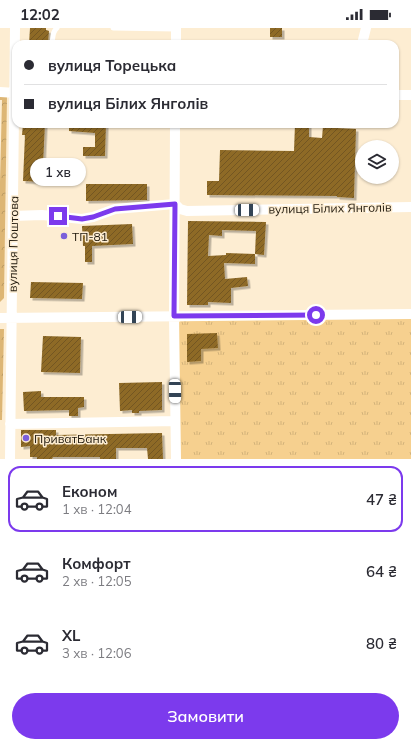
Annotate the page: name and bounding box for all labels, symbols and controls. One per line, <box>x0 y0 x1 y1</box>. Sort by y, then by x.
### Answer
text: 12:02 <box>20 5 60 24</box>
text: вулиця Торецька <box>48 56 176 75</box>
text: вулиця Білих Янголів <box>48 94 208 113</box>
map controls <box>355 140 399 184</box>
button: layers <box>355 140 399 184</box>
callout: 1 хв <box>30 158 86 186</box>
text: 1 хв <box>45 164 71 180</box>
street label: вулиця Поштова <box>5 196 21 292</box>
street label: вулиця Білих Янголів <box>268 199 392 217</box>
car <box>235 204 259 216</box>
route end <box>49 207 67 225</box>
place label: ТП-81 <box>72 229 108 244</box>
marker: ТП-81 <box>59 231 69 241</box>
route start <box>307 306 325 324</box>
car <box>118 311 142 323</box>
car <box>169 379 181 403</box>
place label: ПриватБанк <box>34 431 107 446</box>
marker: ПриватБанк <box>21 433 31 443</box>
icon: car <box>14 481 50 517</box>
text: Економ <box>62 482 117 501</box>
text: 47 ₴ <box>366 490 397 509</box>
text: 1 хв · 12:04 <box>62 501 131 517</box>
icon: car <box>14 553 50 589</box>
text: Комфорт <box>62 554 131 573</box>
text: 64 ₴ <box>366 562 397 581</box>
text: 2 хв · 12:05 <box>62 573 131 589</box>
icon: car <box>14 625 50 661</box>
text: XL <box>62 626 80 645</box>
text: 80 ₴ <box>366 634 397 653</box>
text: 3 хв · 12:06 <box>62 645 131 661</box>
button: Замовити <box>12 693 399 739</box>

